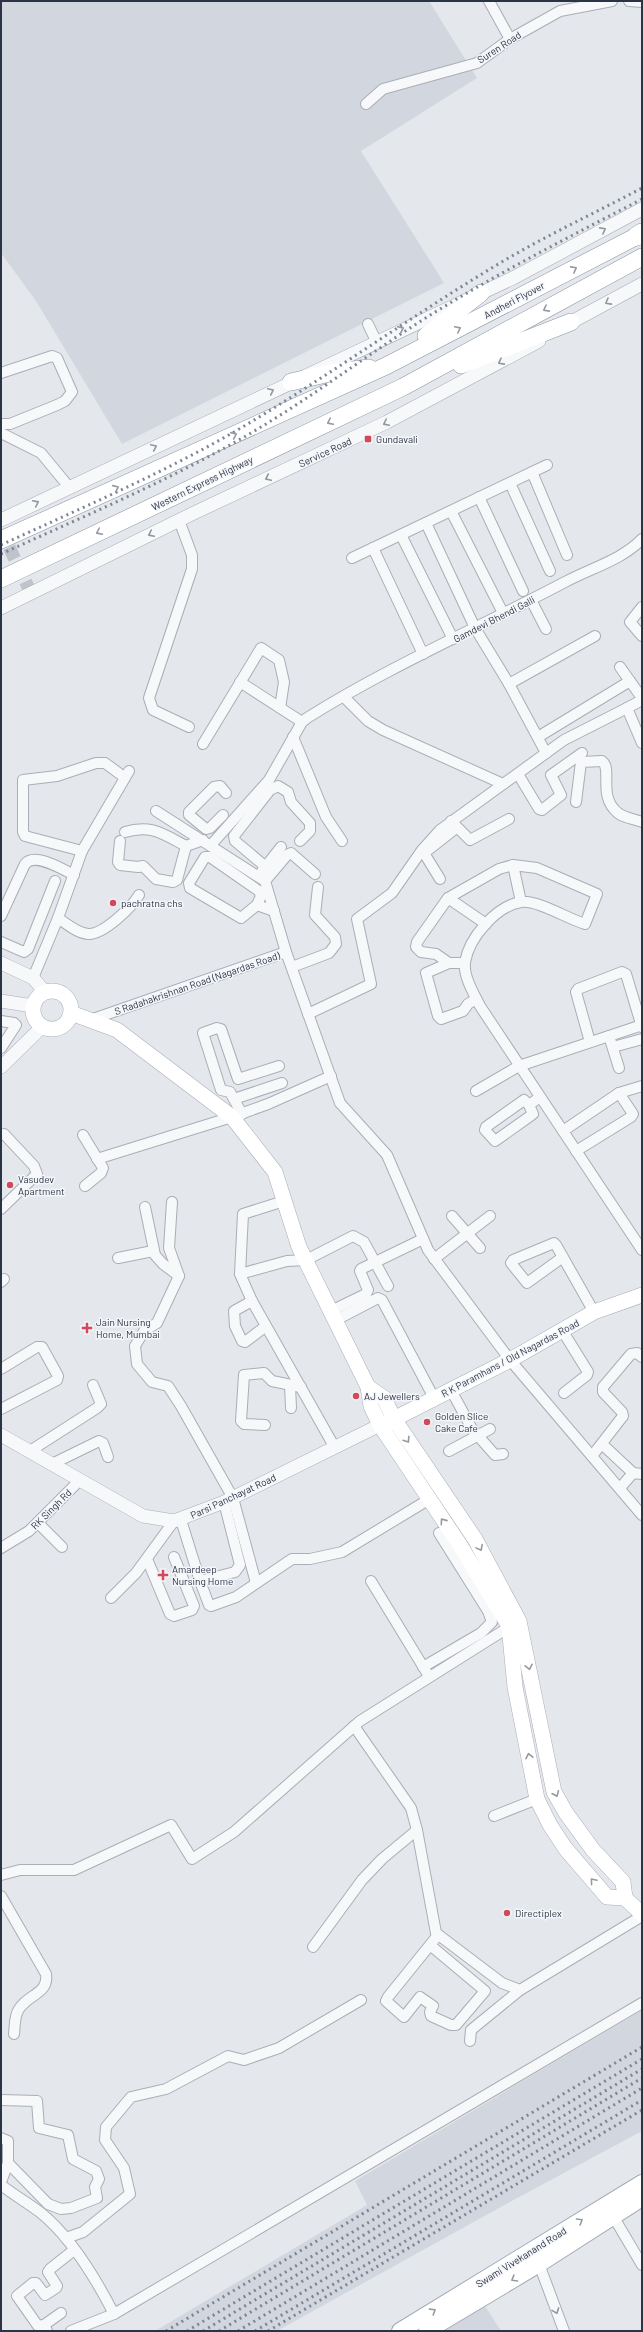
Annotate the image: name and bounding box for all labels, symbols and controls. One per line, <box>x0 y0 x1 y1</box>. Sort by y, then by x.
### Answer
street label: Suren Road <box>475 28 523 66</box>
one-way arrow <box>599 227 606 234</box>
one-way arrow <box>569 266 577 274</box>
street label: Andheri Flyover <box>482 279 547 321</box>
one-way arrow <box>605 298 612 305</box>
one-way arrow <box>543 304 550 311</box>
one-way arrow <box>397 326 404 334</box>
one-way arrow <box>454 326 462 334</box>
one-way arrow <box>498 358 505 365</box>
one-way arrow <box>267 388 274 396</box>
one-way arrow <box>326 417 334 425</box>
one-way arrow <box>383 418 390 426</box>
one-way arrow <box>231 431 238 439</box>
place label: Gundavali <box>376 433 418 445</box>
marker: Gundavali <box>363 434 373 444</box>
street label: Service Road <box>297 435 353 469</box>
one-way arrow <box>149 444 157 452</box>
street label: Western Express Highway <box>149 453 255 513</box>
one-way arrow <box>265 473 273 481</box>
one-way arrow <box>111 485 119 493</box>
one-way arrow <box>32 500 39 508</box>
one-way arrow <box>95 527 103 535</box>
one-way arrow <box>148 529 155 537</box>
street label: Gamdevi Bhendi Galli <box>451 593 537 645</box>
place label: pachratna chs <box>121 897 183 909</box>
marker: pachratna chs <box>108 898 118 908</box>
street label: S Radahakrishnan Road (Nagardas Road) <box>113 949 282 1017</box>
place label: Vasudev Apartment <box>18 1173 65 1197</box>
marker: Vasudev Apartment <box>5 1180 15 1190</box>
place label: Jain Nursing Home, Mumbai <box>96 1316 160 1340</box>
street label: R K Paramhans / Old Nagardas Road <box>439 1316 581 1400</box>
marker: Jain Nursing Home, Mumbai <box>81 1322 93 1334</box>
place label: AJ Jewellers <box>364 1390 420 1402</box>
marker: AJ Jewellers <box>351 1391 361 1401</box>
place label: Golden Slice Cake Cafe <box>435 1410 488 1434</box>
marker: Golden Slice Cake Cafe <box>422 1417 432 1427</box>
one-way arrow <box>403 1436 410 1443</box>
street label: Parsi Panchayat Road <box>188 1471 278 1521</box>
street label: RK Singh Rd <box>28 1486 74 1532</box>
one-way arrow <box>441 1518 448 1525</box>
one-way arrow <box>475 1544 483 1551</box>
place label: Amardeep Nursing Home <box>172 1563 233 1587</box>
marker: Amardeep Nursing Home <box>157 1569 169 1581</box>
one-way arrow <box>525 1664 533 1670</box>
one-way arrow <box>525 1753 534 1759</box>
one-way arrow <box>551 1789 559 1797</box>
one-way arrow <box>591 1878 598 1886</box>
place label: Directiplex <box>515 1907 562 1919</box>
marker: Directiplex <box>502 1908 512 1918</box>
one-way arrow <box>576 2218 583 2225</box>
street label: Swami Vivekanand Road <box>473 2224 569 2290</box>
one-way arrow <box>511 2274 518 2282</box>
one-way arrow <box>552 2307 560 2314</box>
one-way arrow <box>429 2308 436 2315</box>

